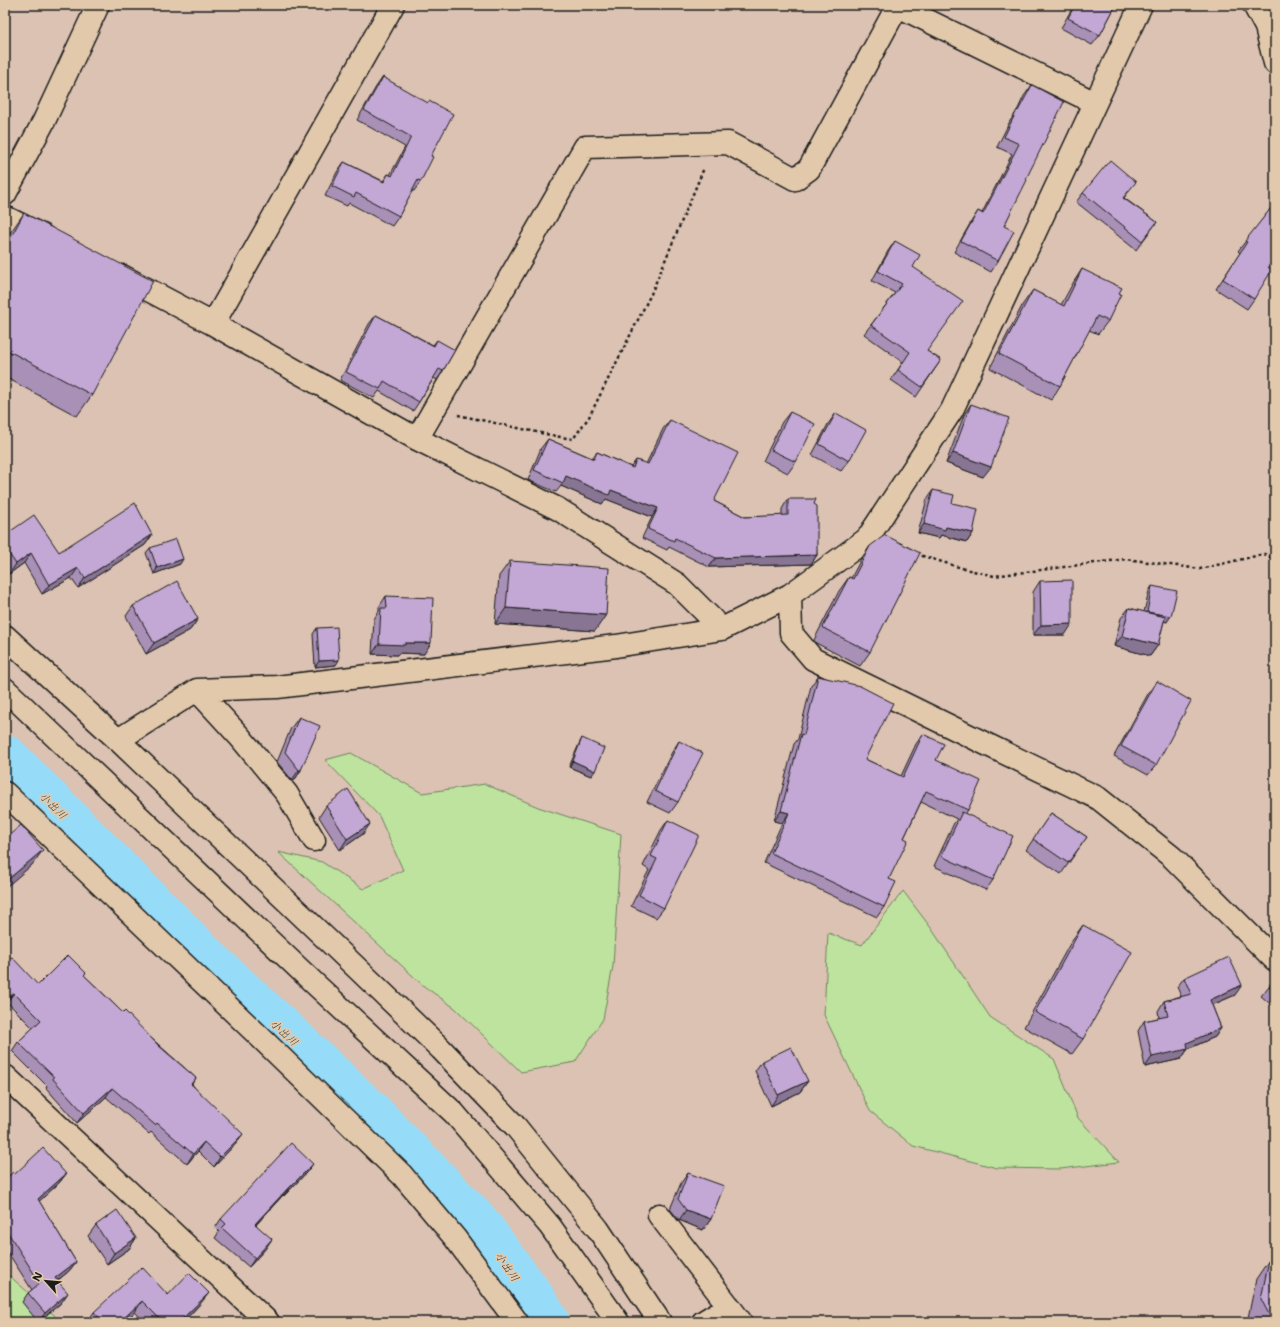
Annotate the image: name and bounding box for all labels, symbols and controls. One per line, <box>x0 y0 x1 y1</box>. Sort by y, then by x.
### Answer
water label: 小出川 <box>36 789 70 823</box>
water label: 小出川 <box>267 1016 301 1050</box>
water label: 小出川 <box>491 1249 523 1285</box>
north arrow <box>26 1261 66 1301</box>
text: N <box>29 1269 46 1284</box>

